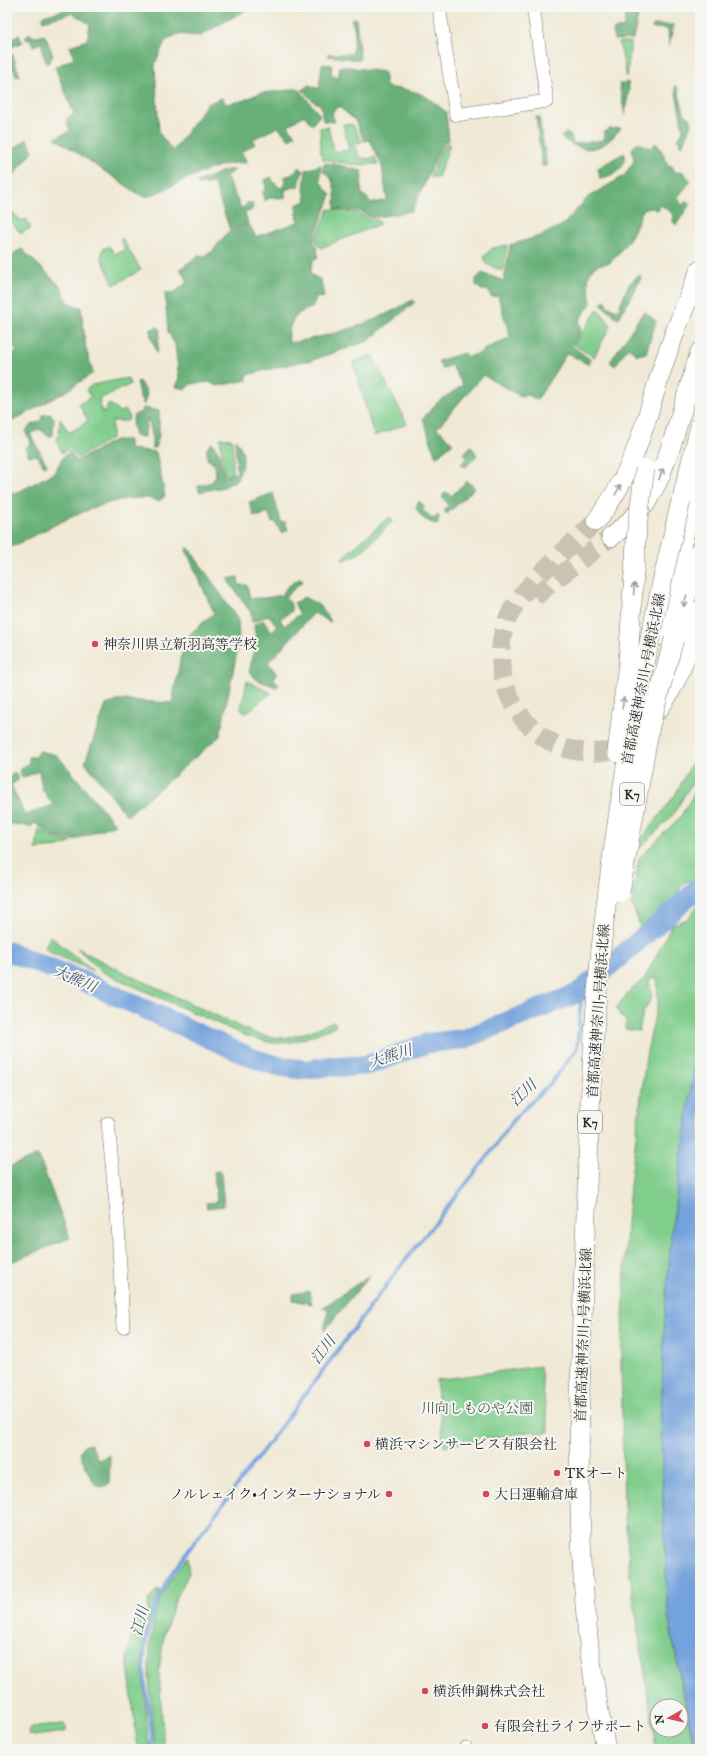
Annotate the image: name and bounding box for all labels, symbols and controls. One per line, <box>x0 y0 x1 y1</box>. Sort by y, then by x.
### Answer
one-way arrow <box>657 469 665 481</box>
one-way arrow <box>615 484 623 496</box>
one-way arrow <box>631 583 638 596</box>
street label: 首都高速神奈川7号横浜北線 <box>618 592 669 767</box>
one-way arrow <box>681 595 688 608</box>
place label: 神奈川県立新羽高等学校 <box>103 636 257 654</box>
marker: 神奈川県立新羽高等学校 <box>90 639 100 649</box>
one-way arrow <box>619 697 627 710</box>
road number: K7 <box>620 783 644 805</box>
street label: 首都高速神奈川7号横浜北線 <box>584 923 614 1099</box>
water label: 大熊川 <box>50 962 101 998</box>
water label: 大熊川 <box>366 1040 416 1072</box>
water label: 江川 <box>506 1075 542 1111</box>
road number: K7 <box>578 1111 602 1133</box>
street label: 首都高速神奈川7号横浜北線 <box>572 1247 596 1423</box>
water label: 江川 <box>307 1331 341 1368</box>
park label: 川向しものや公園 <box>421 1400 533 1418</box>
place label: 横浜マシンサービス有限会社 <box>375 1436 557 1454</box>
marker: 横浜マシンサービス有限会社 <box>362 1439 372 1449</box>
place label: TKオート <box>565 1465 627 1483</box>
marker: TKオート <box>552 1468 562 1478</box>
place label: ノルレェイク•インターナショナル <box>170 1486 381 1504</box>
place label: 大日運輸倉庫 <box>494 1486 578 1504</box>
marker: ノルレェイク•インターナショナル <box>384 1489 394 1499</box>
marker: 大日運輸倉庫 <box>481 1489 491 1499</box>
water label: 江川 <box>127 1602 154 1638</box>
place label: 横浜伸鋼株式会社 <box>433 1683 545 1701</box>
marker: 横浜伸鋼株式会社 <box>420 1686 430 1696</box>
north arrow <box>649 1698 689 1738</box>
text: N <box>652 1713 668 1726</box>
place label: 有限会社ライフサポート <box>493 1718 646 1736</box>
marker: 有限会社ライフサポート <box>480 1721 490 1731</box>

